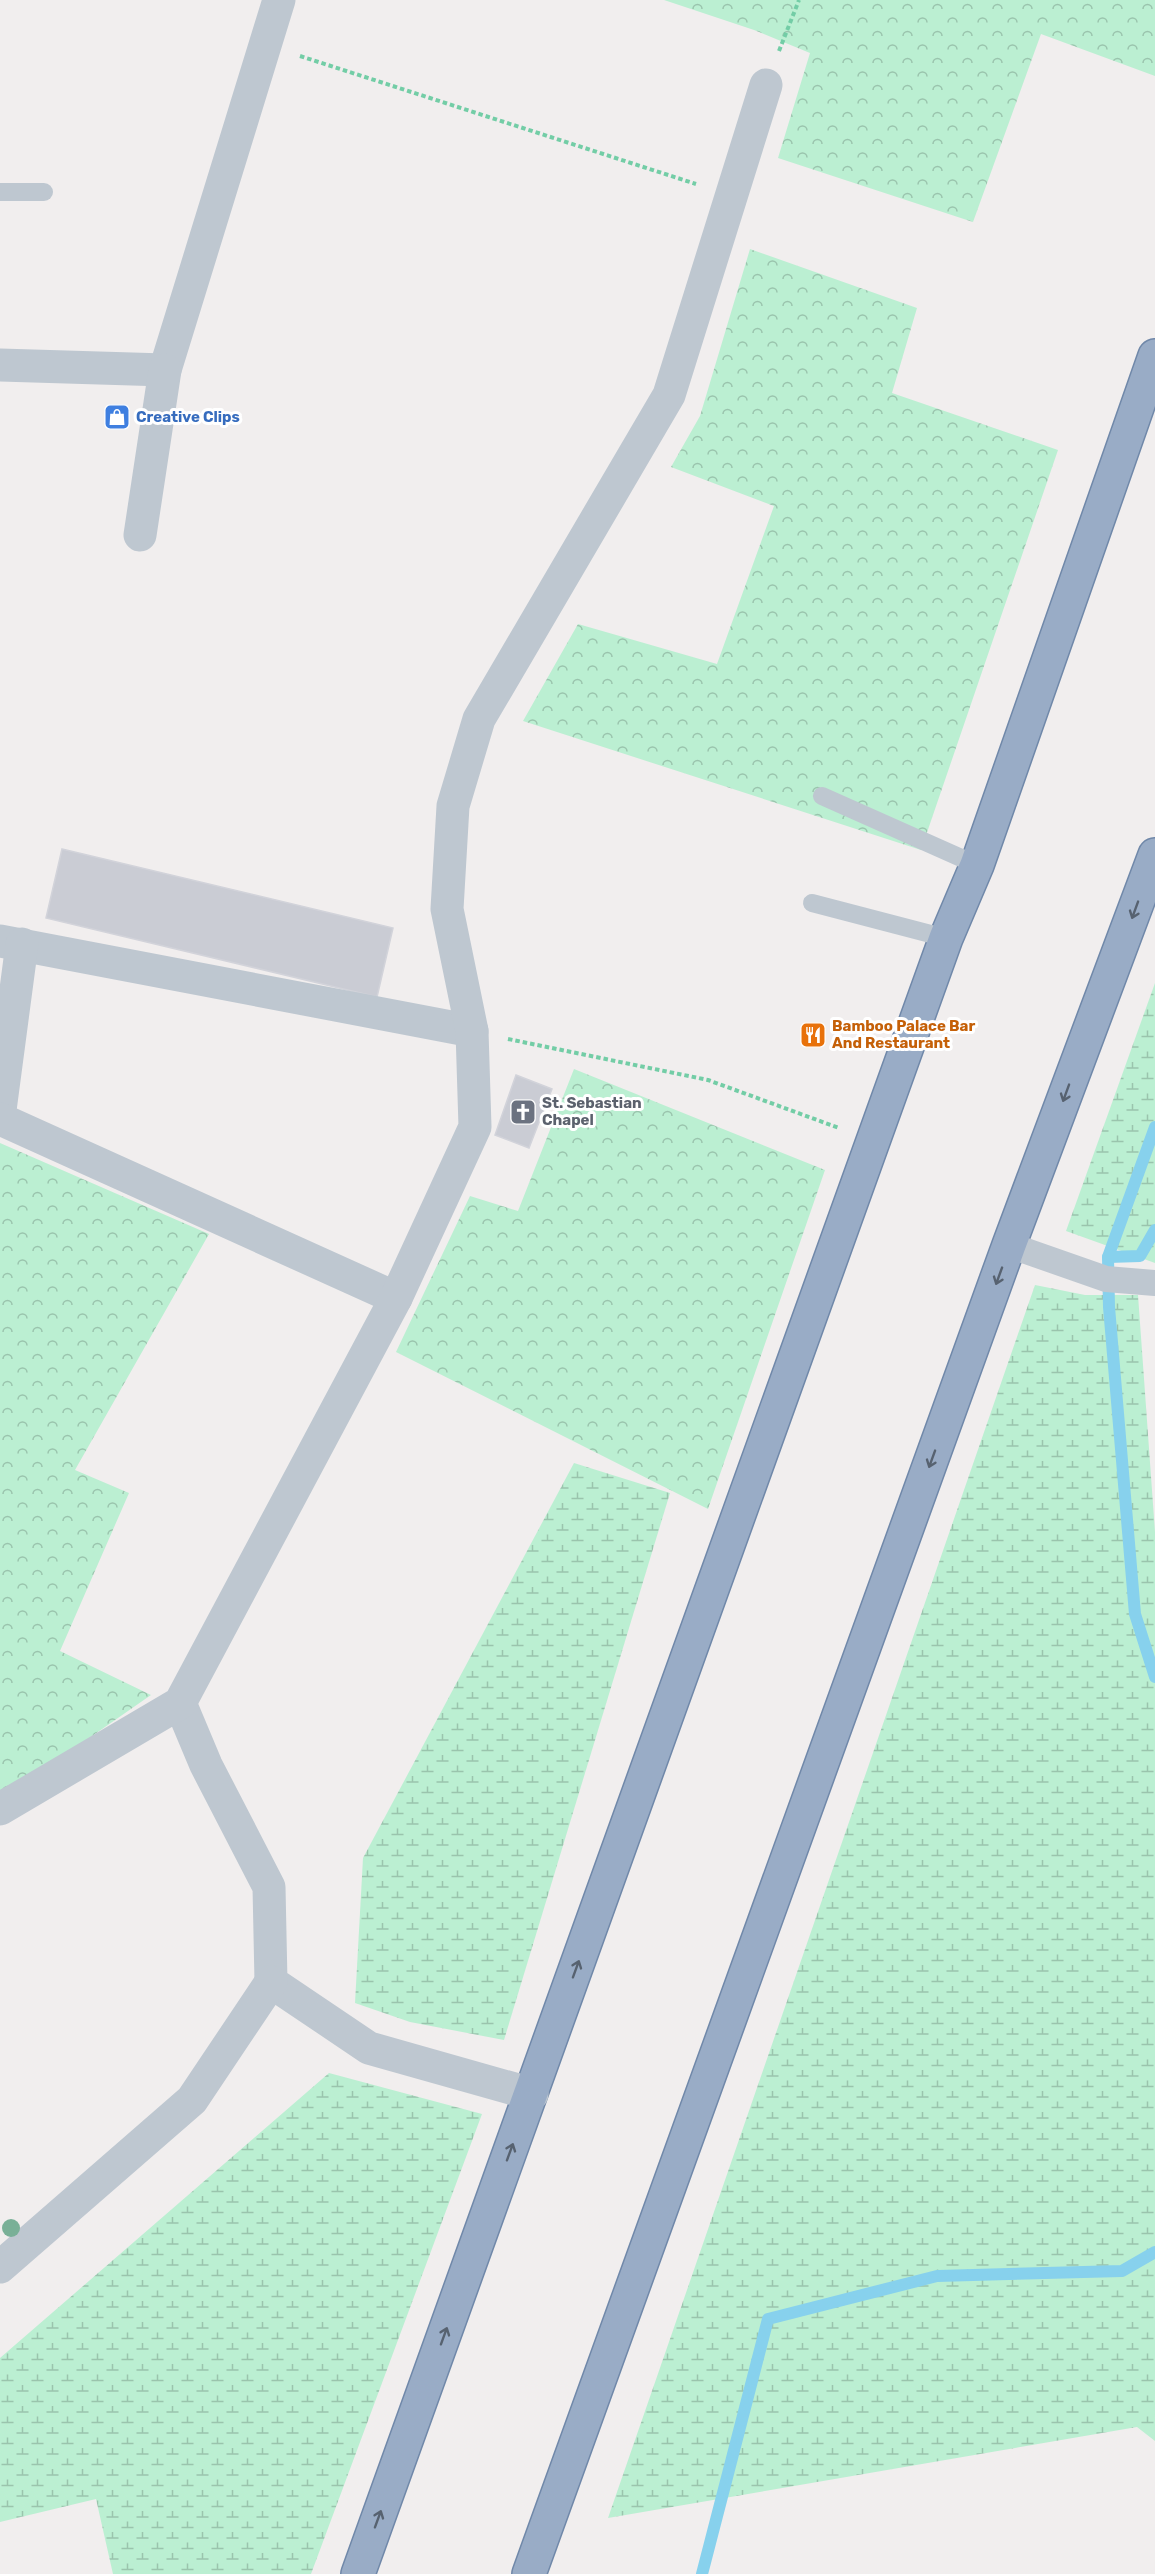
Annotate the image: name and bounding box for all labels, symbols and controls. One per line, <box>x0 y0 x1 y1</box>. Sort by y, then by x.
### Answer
shop icon: Creative Clips <box>102 402 132 432</box>
place label: Creative Clips <box>136 408 240 426</box>
one-way arrow <box>1128 900 1139 919</box>
place label: Bamboo Palace Bar And Restaurant <box>832 1017 975 1052</box>
restaurant icon: Bamboo Palace Bar And Restaurant <box>798 1020 828 1050</box>
one-way arrow <box>1060 1083 1071 1102</box>
place label: St. Sebastian Chapel <box>542 1094 642 1129</box>
church icon: St. Sebastian Chapel <box>508 1097 538 1127</box>
one-way arrow <box>992 1266 1003 1285</box>
one-way arrow <box>926 1449 937 1468</box>
one-way arrow <box>572 1960 583 1979</box>
one-way arrow <box>506 2143 517 2162</box>
one-way arrow <box>439 2327 450 2346</box>
one-way arrow <box>373 2510 384 2529</box>

